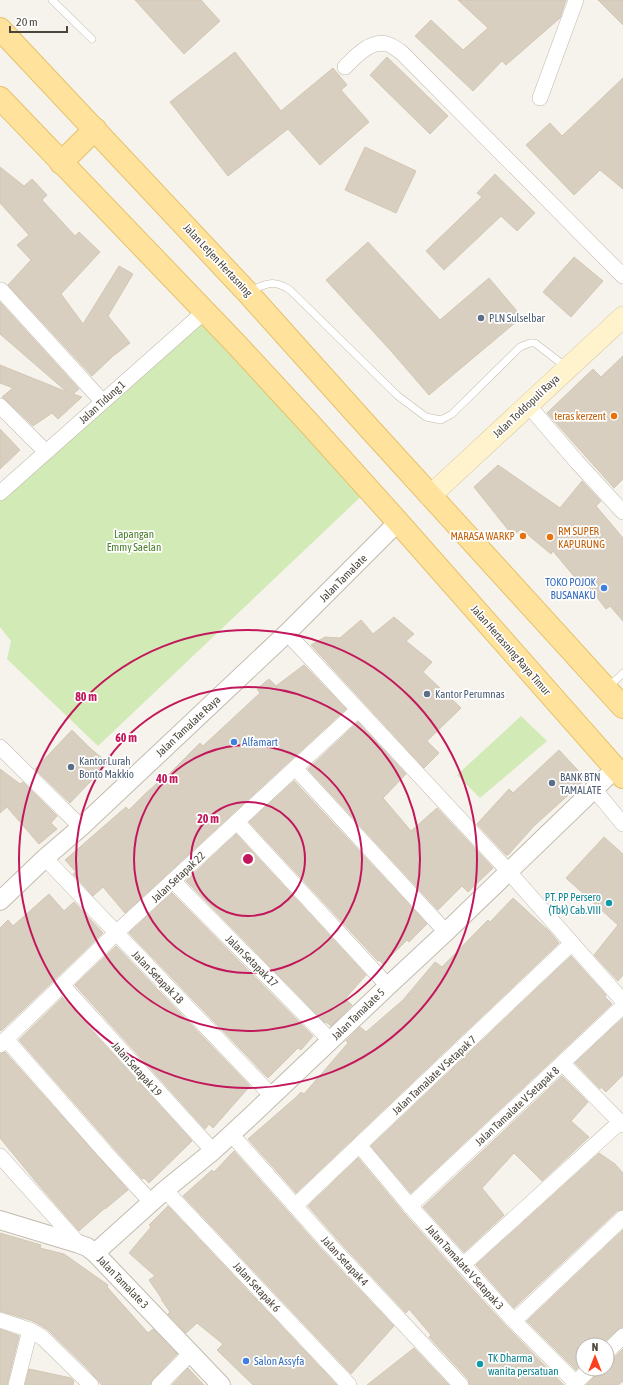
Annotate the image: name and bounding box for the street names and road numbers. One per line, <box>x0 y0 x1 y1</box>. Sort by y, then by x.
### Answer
street label: Jalan Letjen Hertasning <box>181 221 255 299</box>
street label: Jalan Toddopuli Raya <box>490 372 562 440</box>
street label: Jalan Tidung 1 <box>76 378 128 426</box>
street label: Jalan Tamalate <box>317 552 369 604</box>
street label: Jalan Hertasning Raya Timur <box>469 603 554 698</box>
street label: Jalan Tamalate Raya <box>153 693 223 759</box>
street label: Jalan Setapak 22 <box>149 849 207 905</box>
street label: Jalan Setapak 17 <box>224 933 280 989</box>
street label: Jalan Setapak 18 <box>130 948 186 1006</box>
street label: Jalan Tamalate 5 <box>329 986 387 1042</box>
street label: Jalan Tamalate V Setapak 7 <box>390 1033 478 1117</box>
street label: Jalan Setapak 19 <box>110 1040 164 1098</box>
street label: Jalan Tamalate V Setapak 8 <box>473 1064 561 1148</box>
street label: Jalan Tamalate V Setapak 3 <box>424 1222 506 1312</box>
street label: Jalan Setapak 4 <box>319 1234 371 1288</box>
street label: Jalan Tamalate 3 <box>95 1253 151 1311</box>
street label: Jalan Setapak 6 <box>231 1260 283 1314</box>

